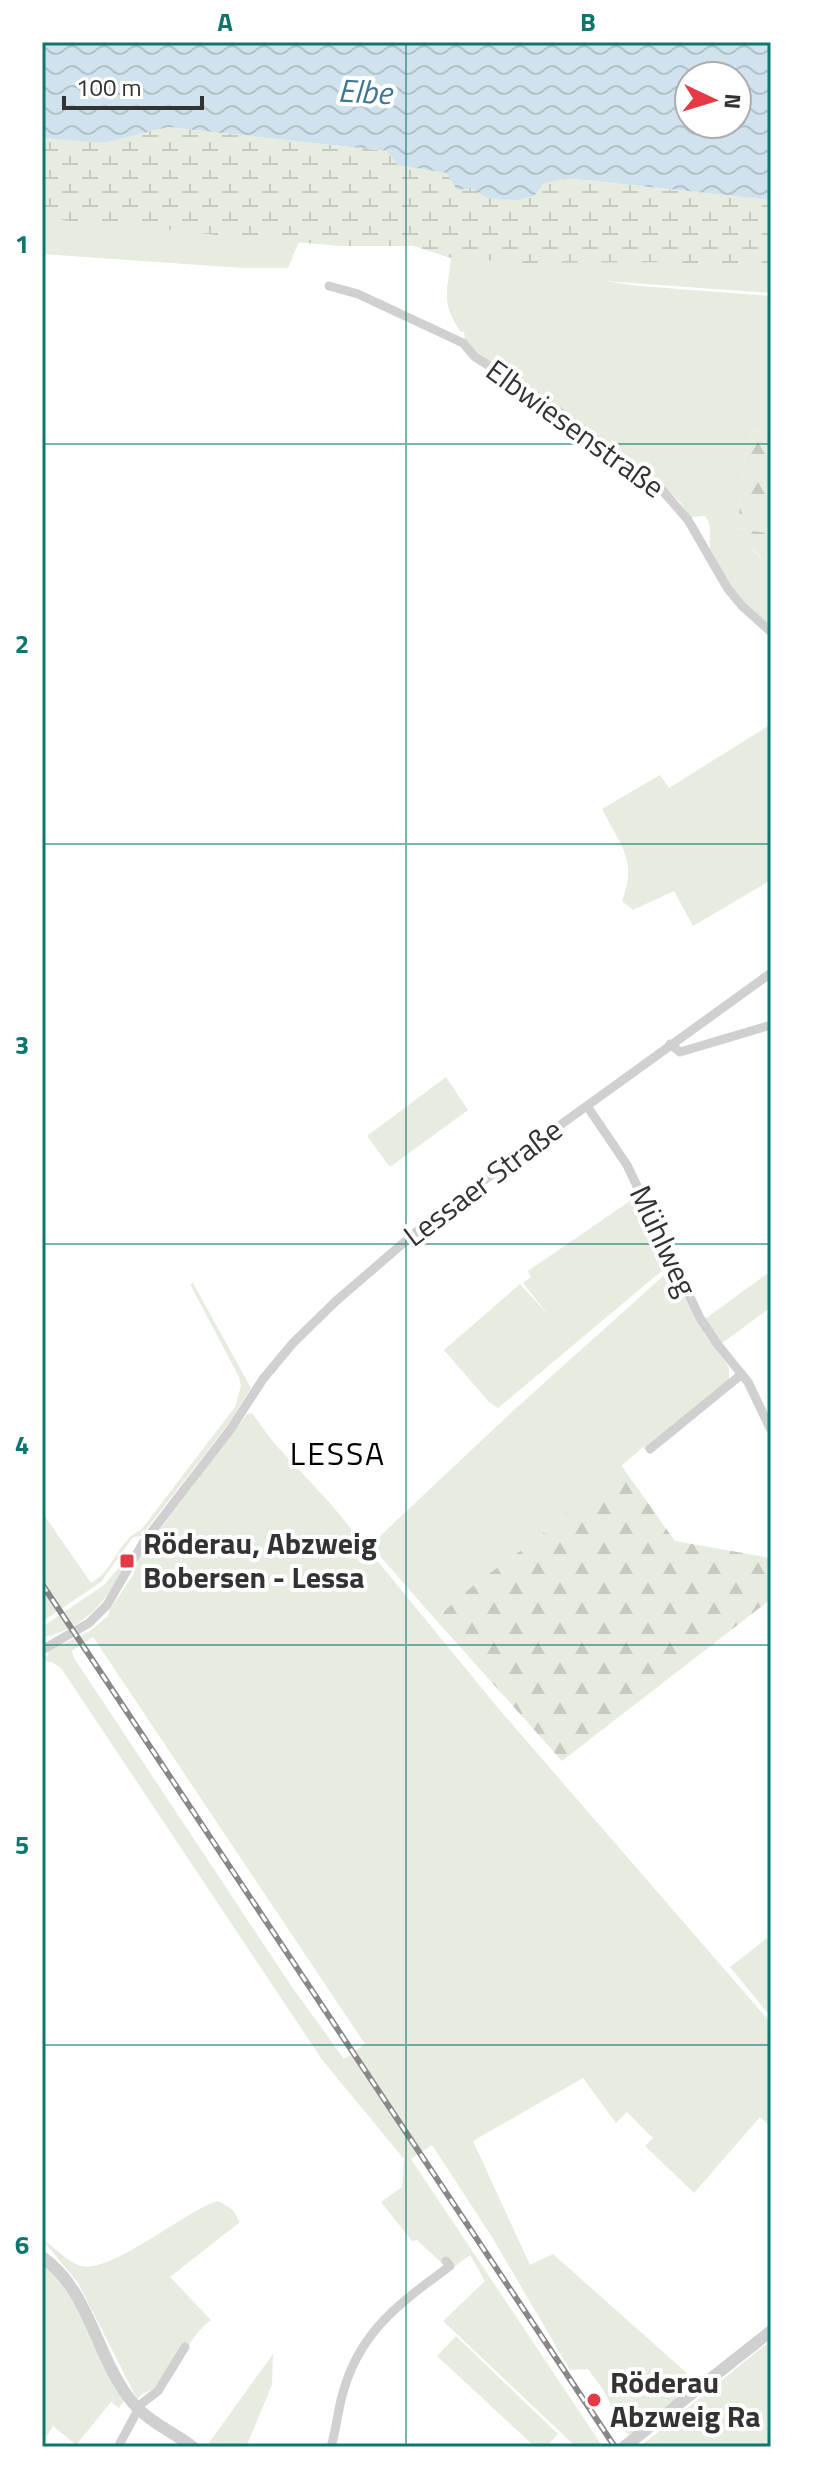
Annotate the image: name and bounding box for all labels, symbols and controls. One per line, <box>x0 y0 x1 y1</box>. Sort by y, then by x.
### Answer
text: A <box>217 2 233 41</box>
text: B <box>580 2 596 41</box>
scale bar <box>64 60 202 110</box>
north arrow <box>673 60 753 140</box>
water label: Elbe <box>337 66 395 116</box>
text: 100 m <box>76 69 142 105</box>
text: N <box>715 93 750 110</box>
text: 1 <box>15 224 29 263</box>
street label: Elbwiesenstraße <box>477 348 675 509</box>
text: 2 <box>15 624 29 663</box>
text: 3 <box>15 1025 29 1064</box>
street label: Lessaer Straße <box>393 1107 572 1257</box>
street label: Mühlweg <box>618 1178 710 1304</box>
text: 4 <box>15 1425 29 1464</box>
district label: LESSA <box>290 1429 386 1477</box>
place label: Röderau, Abzweig Bobersen - Lessa <box>143 1520 377 1600</box>
marker: Röderau, Abzweig Bobersen - Lessa <box>118 1552 136 1570</box>
text: 5 <box>15 1825 29 1864</box>
text: 6 <box>15 2225 29 2264</box>
place label: Röderau Abzweig Ra <box>610 2359 761 2439</box>
marker: Röderau Abzweig Ra <box>585 2391 603 2409</box>

